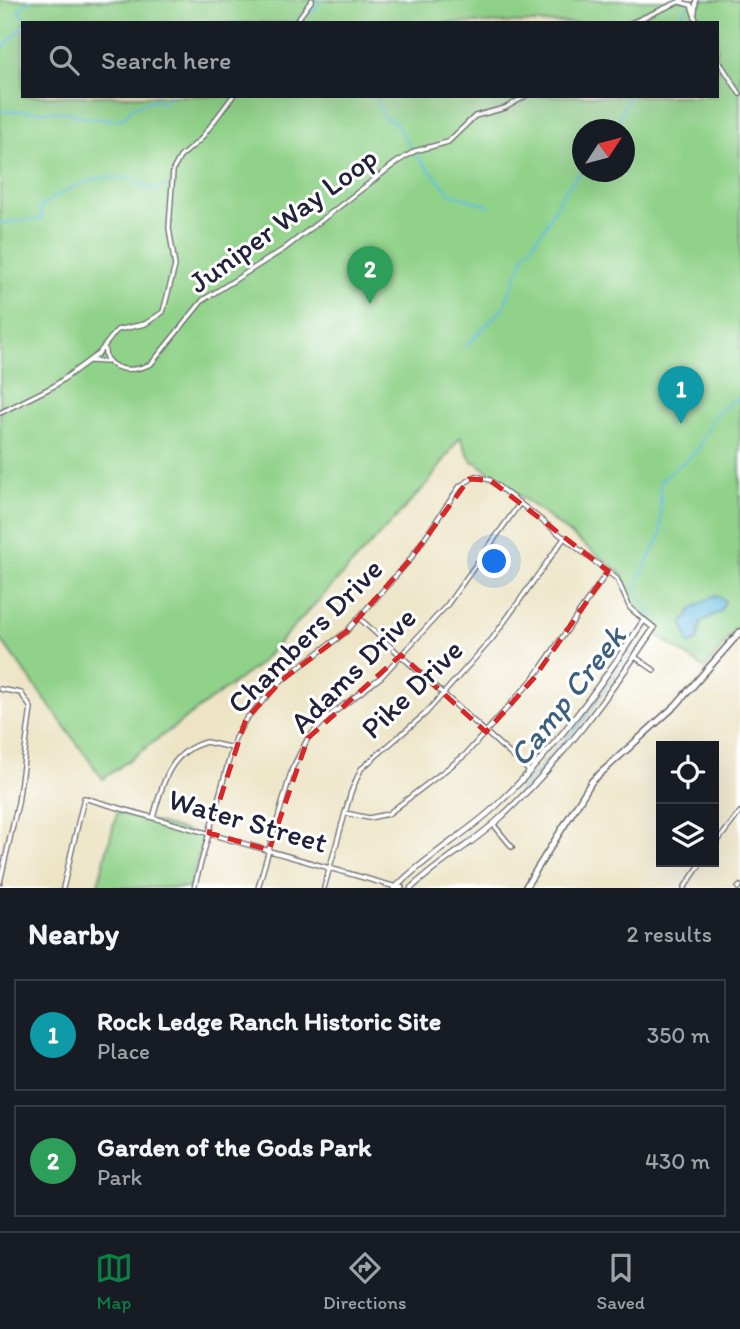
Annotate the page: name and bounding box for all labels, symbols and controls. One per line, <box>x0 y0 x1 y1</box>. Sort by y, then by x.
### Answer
search box <box>21 21 719 98</box>
icon: search <box>45 41 83 79</box>
text: Search here <box>101 44 231 76</box>
north arrow <box>572 119 635 182</box>
street label: Juniper Way Loop <box>181 139 384 301</box>
pin: 2 <box>347 246 393 304</box>
pin: 1 <box>658 366 704 424</box>
your location <box>477 544 511 578</box>
street label: Chambers Drive <box>219 550 390 721</box>
street label: Adams Drive <box>282 599 424 741</box>
water label: Camp Creek <box>500 617 634 774</box>
street label: Pike Drive <box>353 631 470 746</box>
map controls <box>656 741 719 867</box>
button: locate <box>656 741 719 804</box>
street label: Water Street <box>164 780 332 861</box>
button: layers <box>656 804 719 867</box>
text: Nearby <box>28 915 119 952</box>
text: 2 results <box>626 920 712 948</box>
text: Rock Ledge Ranch Historic Site <box>97 1005 441 1037</box>
text: 1 <box>48 1021 58 1049</box>
text: 350 m <box>647 1021 710 1049</box>
text: Place <box>97 1037 150 1065</box>
text: Garden of the Gods Park <box>97 1131 371 1163</box>
text: 2 <box>47 1147 59 1175</box>
text: 430 m <box>645 1147 710 1175</box>
text: Park <box>97 1163 142 1191</box>
tab: Map <box>95 1249 133 1314</box>
tab: Directions <box>323 1249 407 1314</box>
tab: Saved <box>597 1249 645 1314</box>

